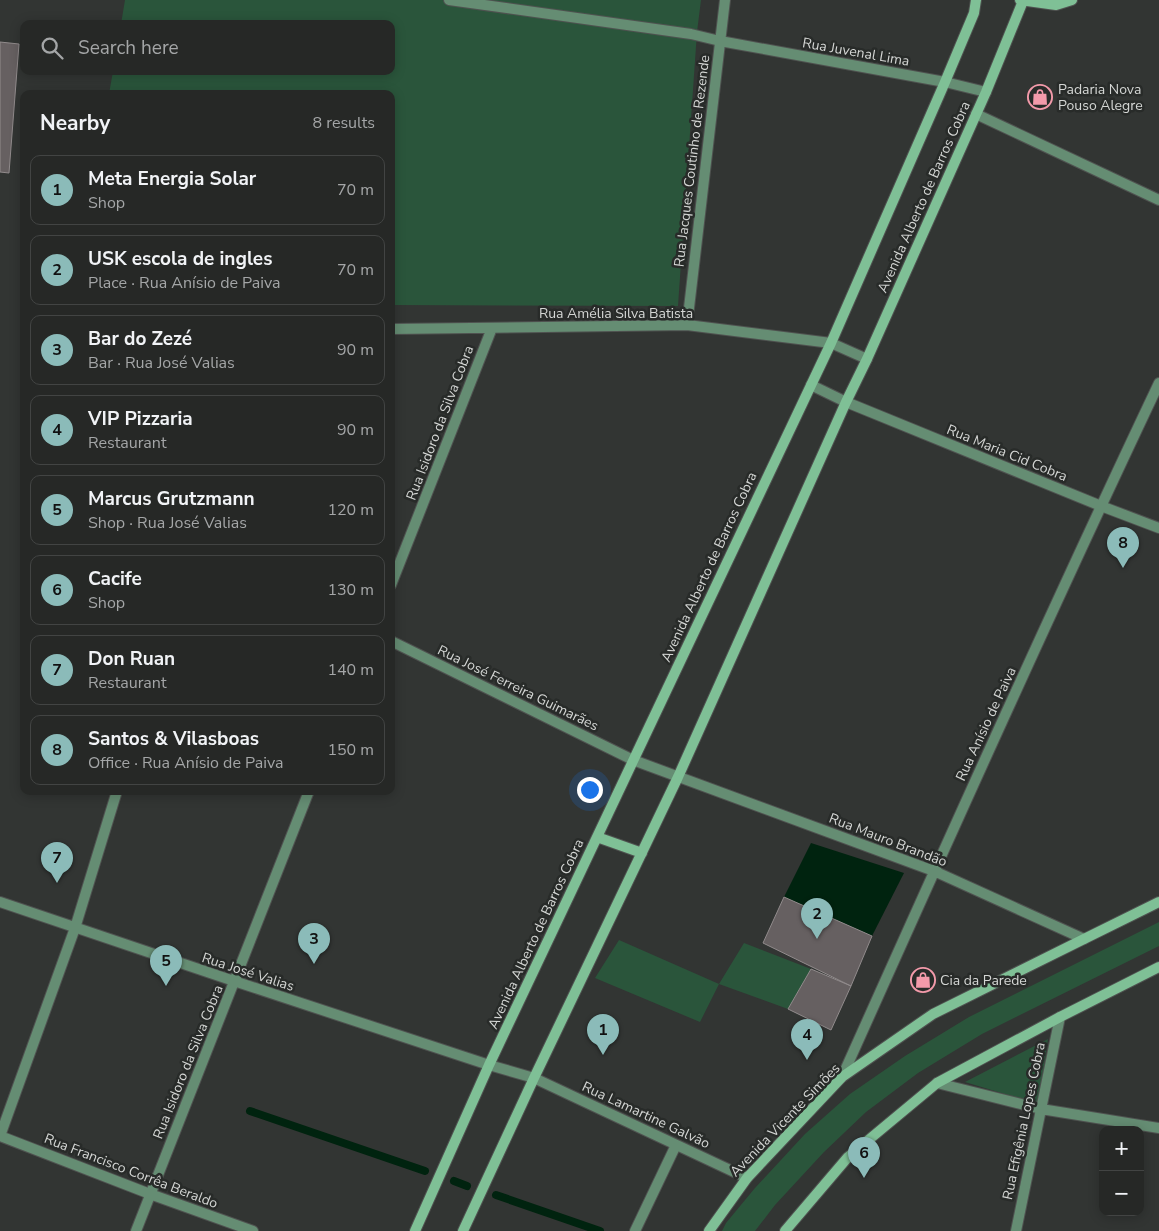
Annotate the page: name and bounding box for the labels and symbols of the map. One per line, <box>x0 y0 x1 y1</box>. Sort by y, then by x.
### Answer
street label: Rua Juvenal Lima <box>801 33 911 71</box>
street label: Rua Jacques Coutinho de Rezende <box>670 54 714 268</box>
place label: Padaria Nova Pouso Alegre <box>1058 80 1143 115</box>
shop icon: Padaria Nova Pouso Alegre <box>1027 84 1053 110</box>
street label: Avenida Alberto de Barros Cobra <box>873 98 975 296</box>
street label: Rua Amélia Silva Batista <box>539 304 693 323</box>
street label: Rua Isidoro da Silva Cobra <box>402 343 478 503</box>
street label: Rua Maria Cid Cobra <box>944 420 1070 486</box>
street label: Avenida Alberto de Barros Cobra <box>656 469 762 665</box>
pin: 8 <box>1107 527 1139 568</box>
street label: Rua José Ferreira Guimarães <box>434 641 602 735</box>
street label: Rua Anísio de Paiva <box>951 664 1021 784</box>
your location <box>577 777 603 803</box>
street label: Rua Mauro Brandão <box>826 809 950 871</box>
street label: Avenida Alberto de Barros Cobra <box>483 836 589 1032</box>
pin: 7 <box>41 842 73 883</box>
pin: 2 <box>801 898 833 939</box>
pin: 3 <box>298 923 330 964</box>
pin: 5 <box>150 945 182 986</box>
street label: Rua José Valias <box>199 948 297 996</box>
shop icon: Cia da Parede <box>910 967 936 993</box>
place label: Cia da Parede <box>940 971 1027 990</box>
street label: Rua Isidoro da Silva Cobra <box>148 982 228 1142</box>
pin: 1 <box>587 1014 619 1055</box>
pin: 4 <box>791 1019 823 1060</box>
street label: Rua Efigênia Lopes Cobra <box>998 1041 1050 1201</box>
street label: Avenida Vicente Simões <box>726 1059 844 1181</box>
street label: Rua Lamartine Galvão <box>579 1077 713 1153</box>
street label: Rua Francisco Corrêa Beraldo <box>41 1129 221 1213</box>
pin: 6 <box>848 1137 880 1178</box>

